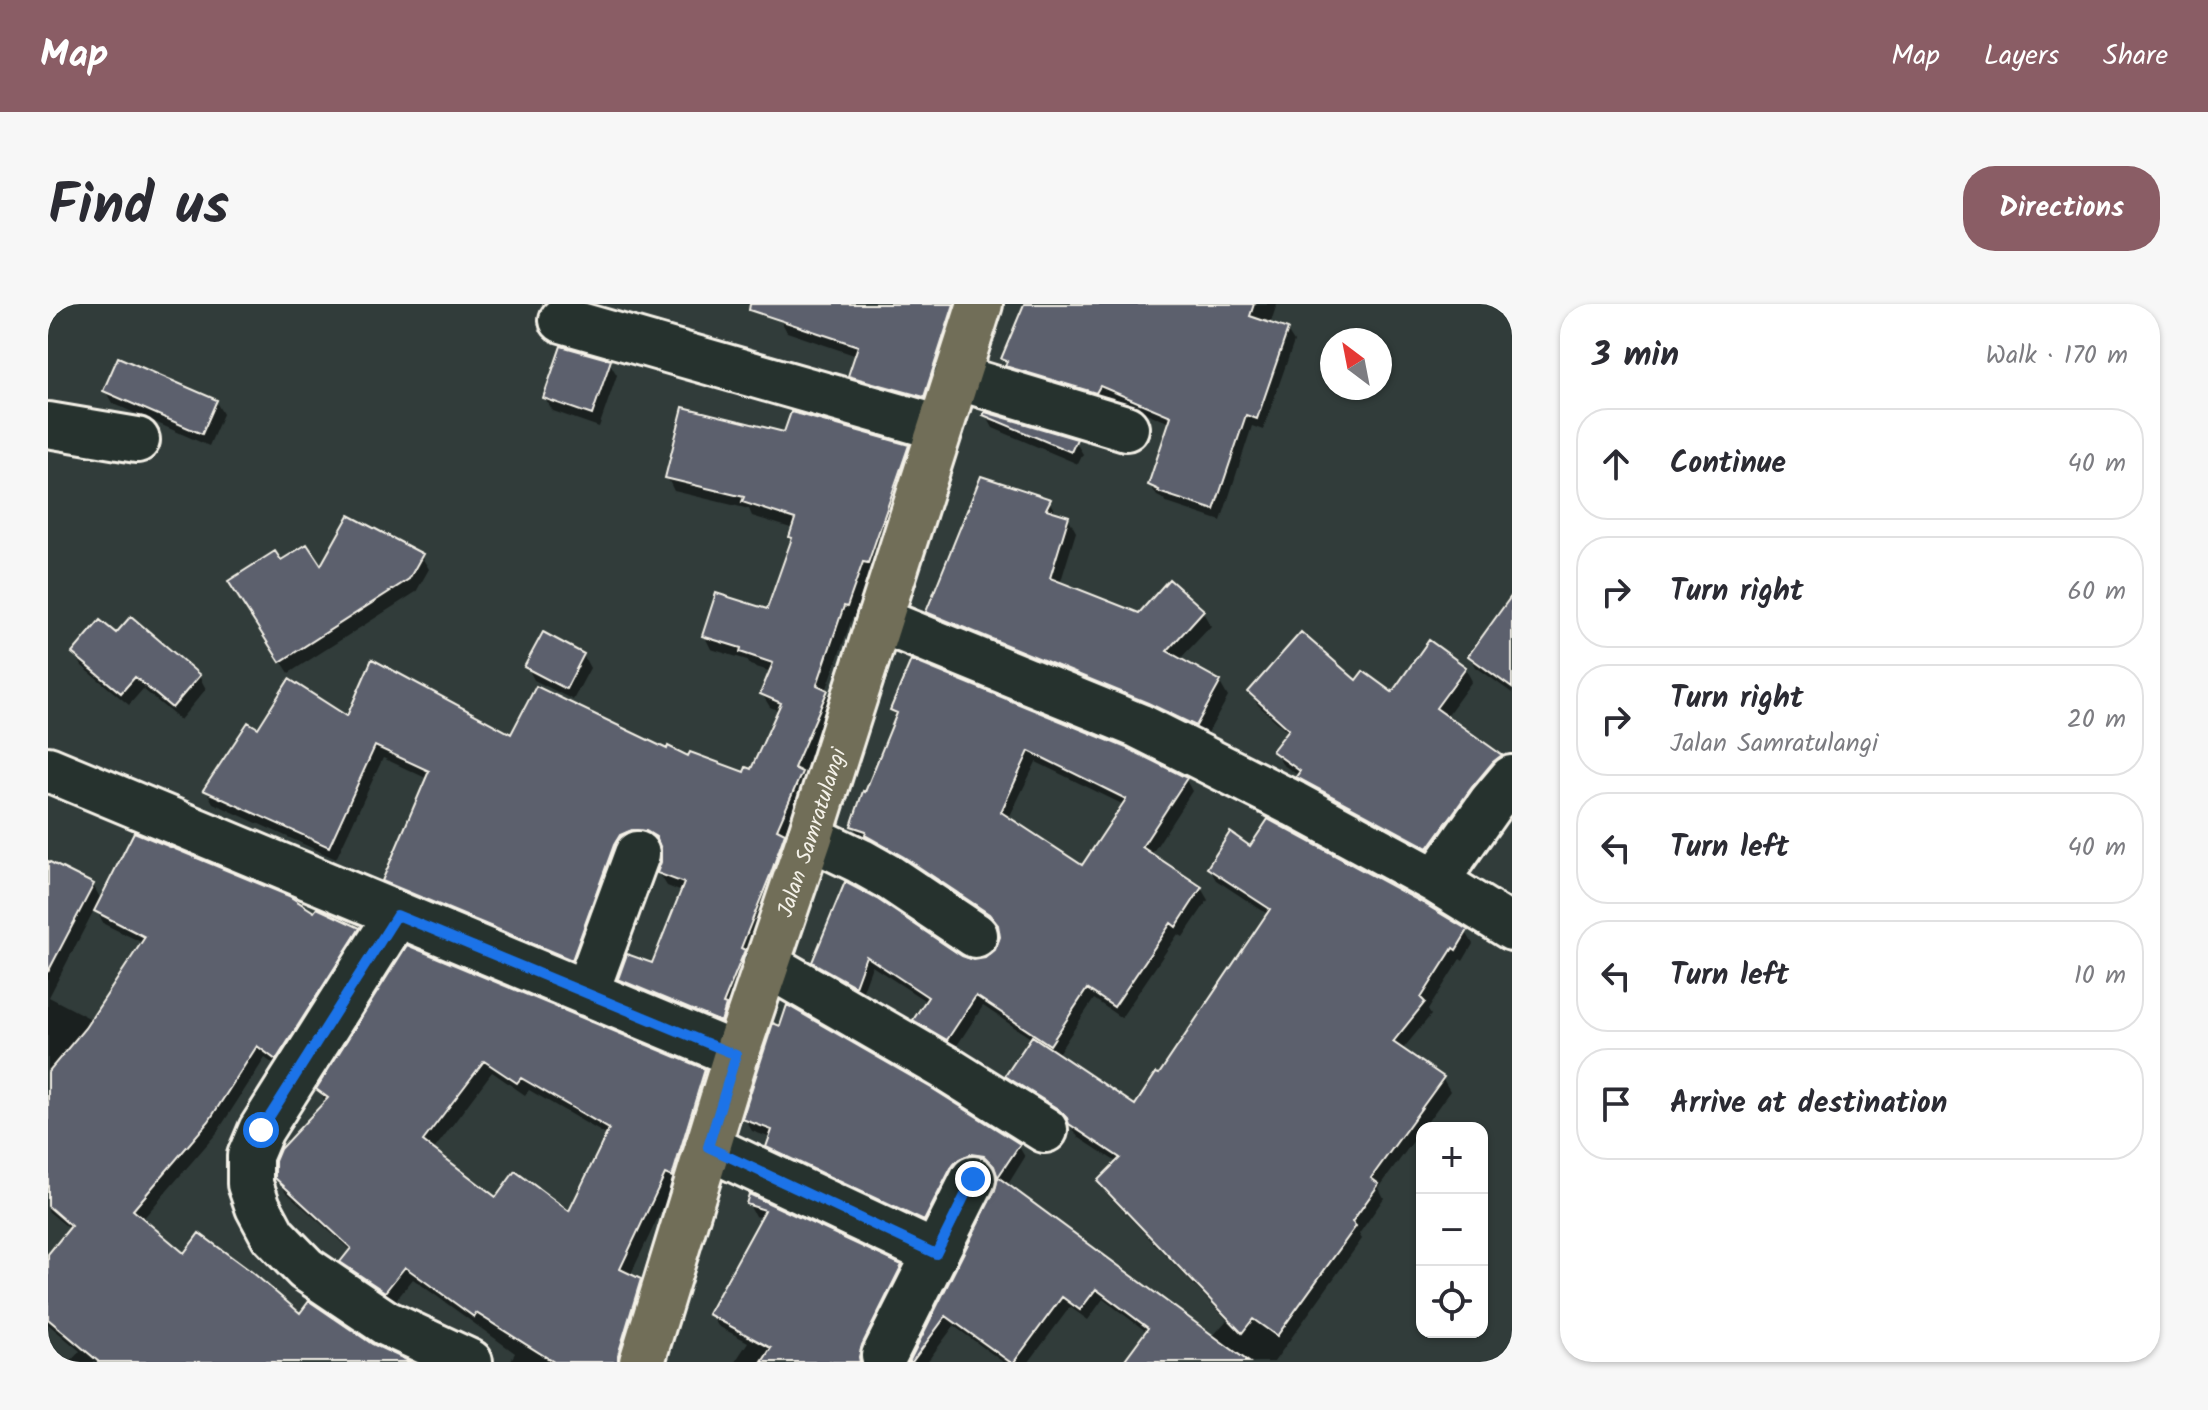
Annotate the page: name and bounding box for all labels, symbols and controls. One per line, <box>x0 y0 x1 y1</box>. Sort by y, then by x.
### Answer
text: Map <box>40 26 109 86</box>
text: Map <box>1891 34 1940 79</box>
text: Layers <box>1984 34 2059 79</box>
text: Share <box>2103 34 2168 79</box>
text: Find us <box>48 163 229 253</box>
button: Directions <box>1963 166 2160 251</box>
north arrow <box>1320 328 1392 400</box>
text: 3 min <box>1592 329 1679 383</box>
text: Walk · 170 m <box>1986 335 2128 377</box>
text: Continue <box>1670 440 1786 488</box>
icon: ahead <box>1594 442 1638 486</box>
text: 40 m <box>2068 443 2126 485</box>
text: Turn right <box>1670 568 1803 616</box>
icon: right <box>1594 570 1638 614</box>
text: 60 m <box>2067 571 2126 613</box>
text: Turn right <box>1670 675 1803 723</box>
icon: right <box>1594 698 1638 742</box>
text: 20 m <box>2067 699 2126 741</box>
text: Jalan Samratulangi <box>1670 723 1878 765</box>
street label: Jalan Samratulangi <box>769 743 858 922</box>
text: Turn left <box>1670 824 1789 872</box>
icon: left <box>1594 826 1638 870</box>
text: 40 m <box>2068 827 2126 869</box>
text: Turn left <box>1670 952 1789 1000</box>
icon: left <box>1594 954 1638 998</box>
text: 10 m <box>2074 955 2126 997</box>
text: Arrive at destination <box>1670 1080 1947 1128</box>
icon: arrive <box>1594 1082 1638 1126</box>
route start <box>243 1112 279 1148</box>
map controls <box>1416 1122 1488 1338</box>
button: + <box>1416 1122 1488 1194</box>
route end <box>955 1161 991 1197</box>
button: − <box>1416 1194 1488 1266</box>
button: locate <box>1416 1266 1488 1338</box>

